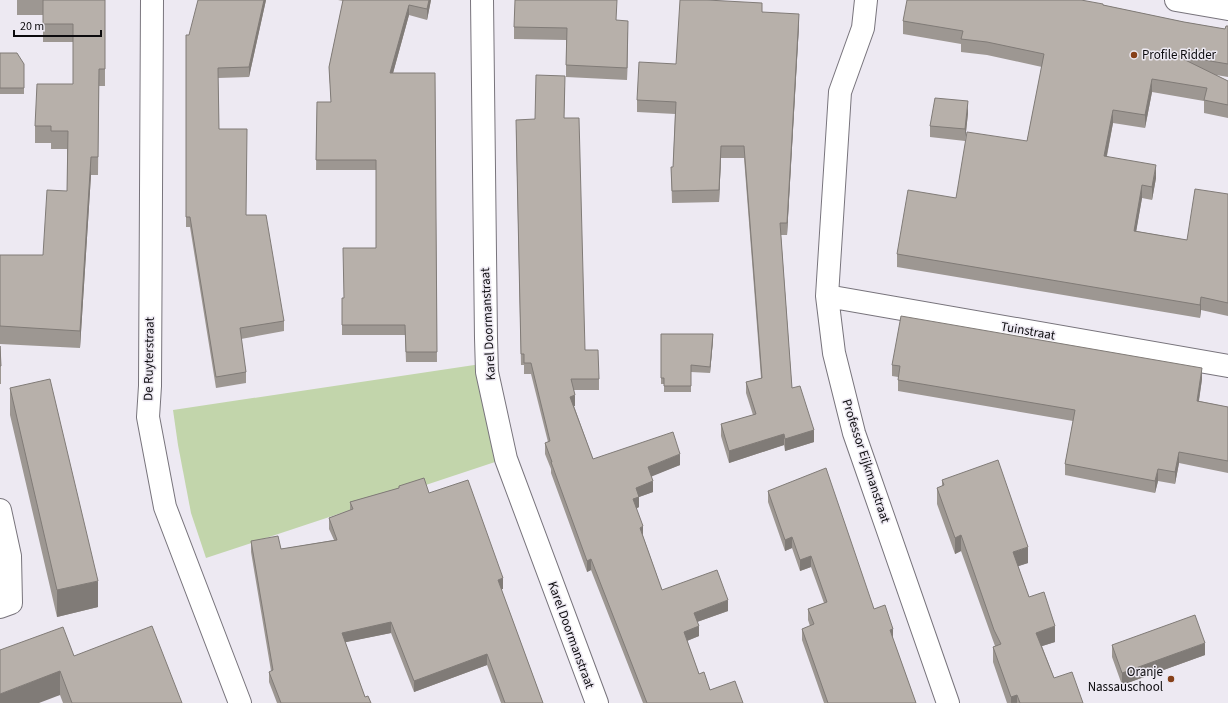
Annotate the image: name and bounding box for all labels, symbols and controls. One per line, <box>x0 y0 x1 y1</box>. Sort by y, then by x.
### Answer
scale bar <box>14 12 101 38</box>
text: 20 m <box>20 18 44 35</box>
place label: Profile Ridder <box>1142 46 1217 64</box>
marker: Profile Ridder <box>1129 50 1139 60</box>
street label: Karel Doormanstraat <box>476 267 500 381</box>
street label: De Ruyterstraat <box>139 316 159 401</box>
street label: Tuinstraat <box>999 317 1057 345</box>
street label: Professor Eijkmanstraat <box>837 397 895 526</box>
street label: Karel Doormanstraat <box>543 579 599 692</box>
place label: Oranje Nassauschool <box>1088 663 1163 696</box>
marker: Oranje Nassauschool <box>1166 674 1176 684</box>

